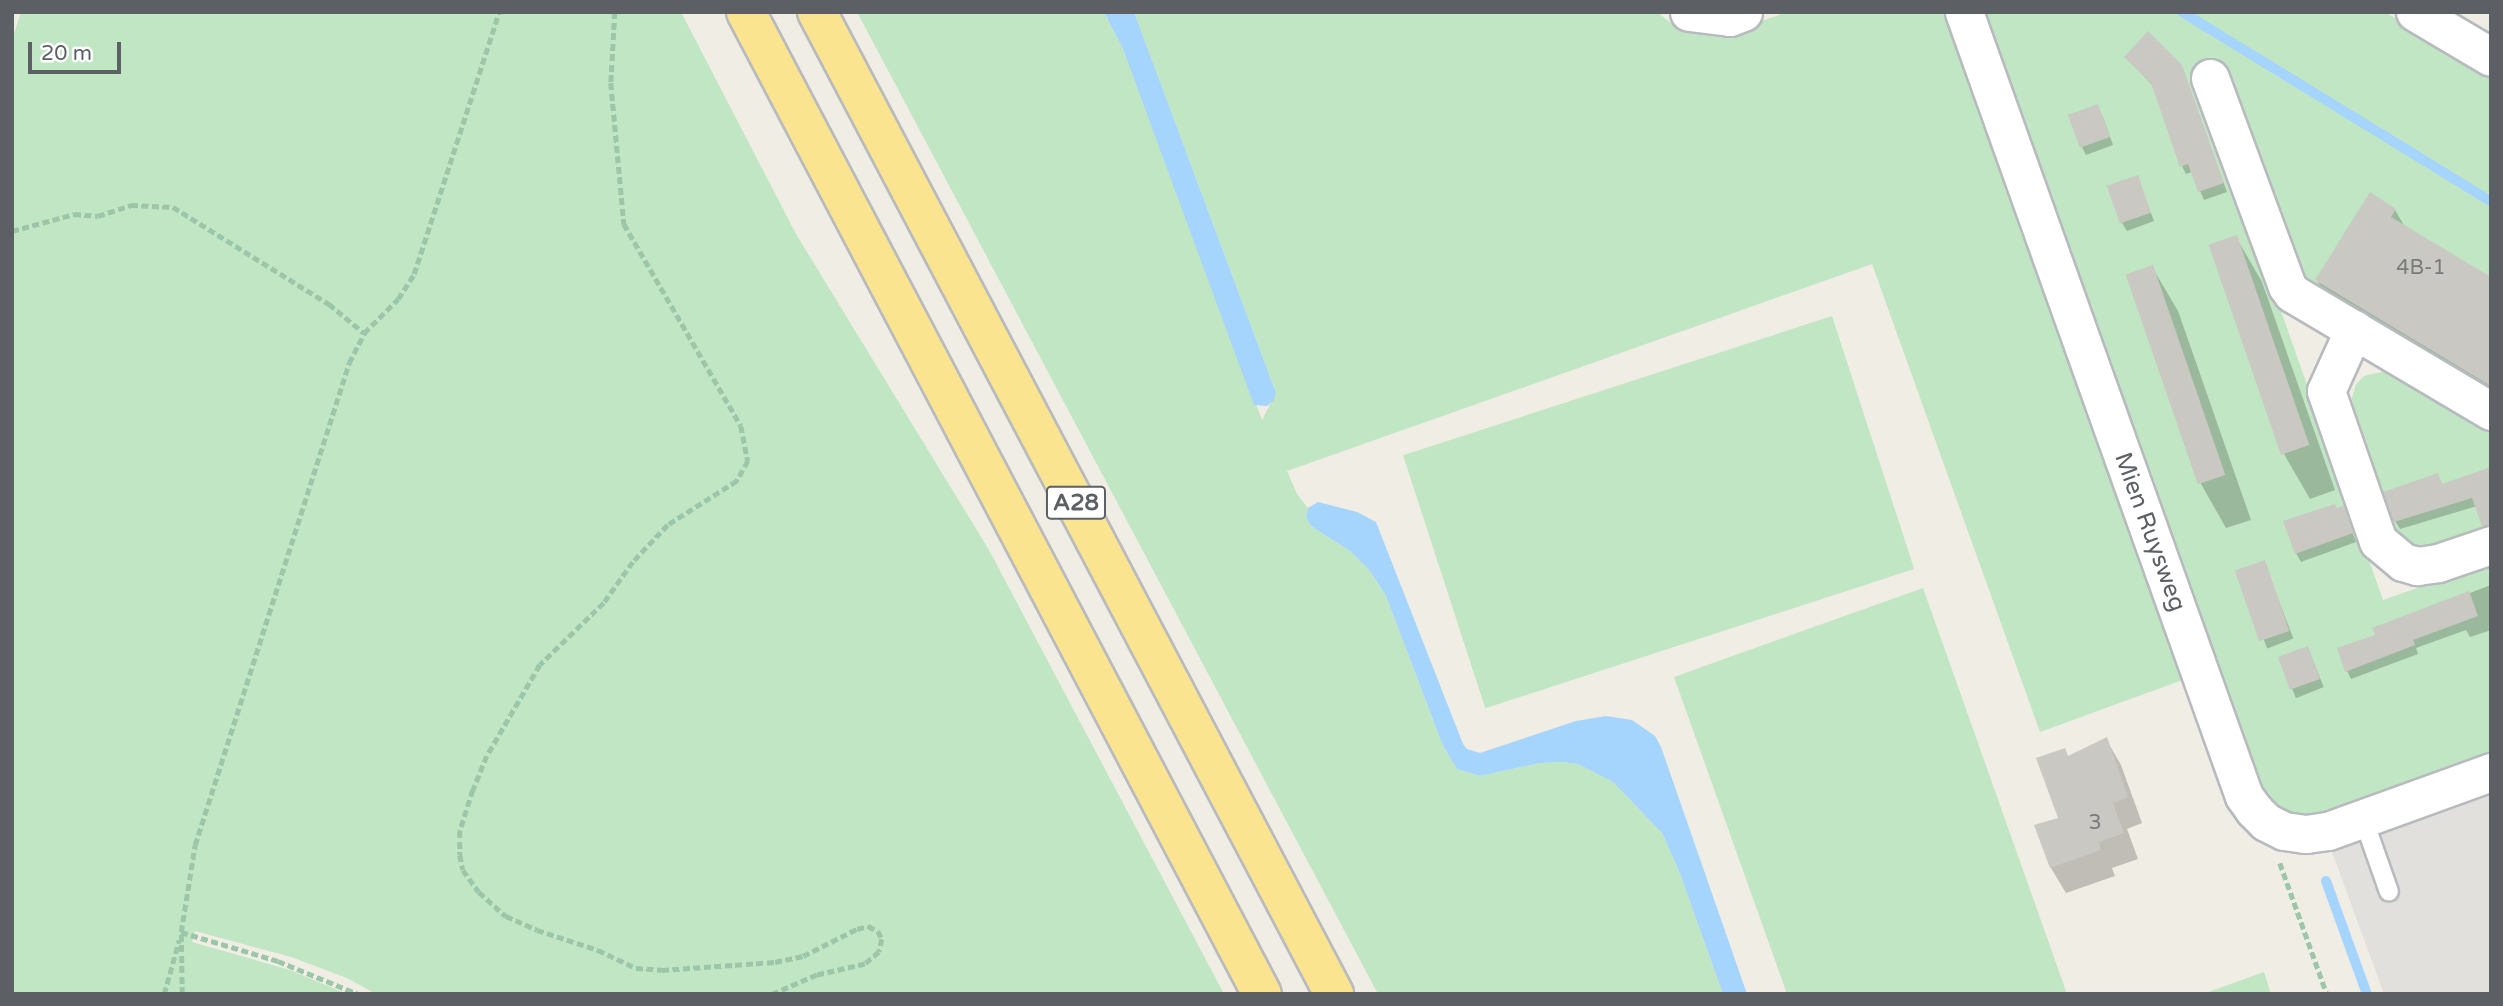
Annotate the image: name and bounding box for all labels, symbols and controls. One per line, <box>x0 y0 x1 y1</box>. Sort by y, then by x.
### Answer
scale bar <box>32 28 124 72</box>
text: 20 m <box>41 41 92 66</box>
house number: 4B-1 <box>2396 255 2446 281</box>
street label: Mien Ruysweg <box>2108 449 2192 615</box>
road number: A28 <box>1044 484 1108 523</box>
house number: 3 <box>2088 810 2102 836</box>

